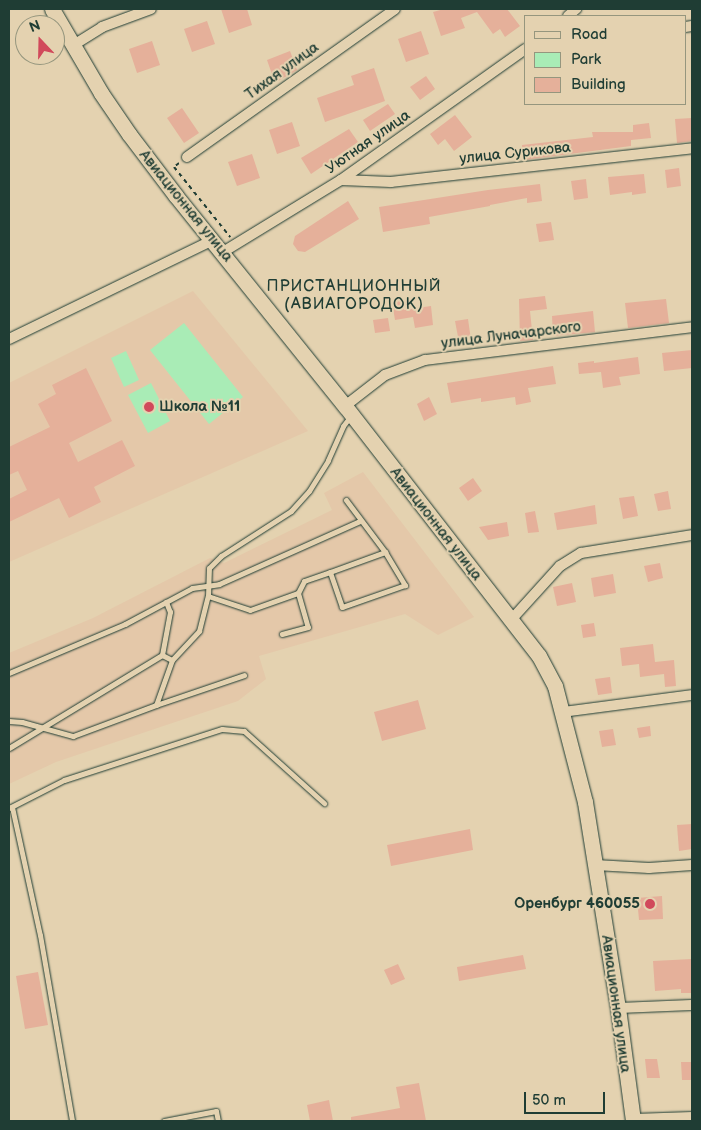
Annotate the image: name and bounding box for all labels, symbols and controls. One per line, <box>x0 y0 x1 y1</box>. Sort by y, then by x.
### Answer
north arrow <box>15 15 65 65</box>
legend <box>524 15 686 105</box>
text: N <box>27 17 43 36</box>
text: Road <box>571 25 607 44</box>
street label: Тихая улица <box>242 38 322 104</box>
text: Park <box>571 50 601 69</box>
text: Building <box>571 75 626 94</box>
street label: Уютная улица <box>322 106 414 178</box>
street label: улица Сурикова <box>459 138 571 168</box>
street label: Авиационная улица <box>135 146 237 266</box>
district label: ПРИСТАНЦИОННЫЙ (АВИАГОРОДОК) <box>265 277 443 315</box>
street label: улица Луначарского <box>440 317 582 353</box>
place label: Школа №11 <box>159 398 240 416</box>
marker: Школа №11 <box>143 401 155 413</box>
street label: Авиационная улица <box>386 464 486 584</box>
place label: Оренбург 460055 <box>514 895 640 913</box>
marker: Оренбург 460055 <box>644 898 656 910</box>
street label: Авиационная улица <box>597 934 635 1074</box>
scale bar <box>526 1082 607 1114</box>
text: 50 m <box>532 1091 566 1110</box>

